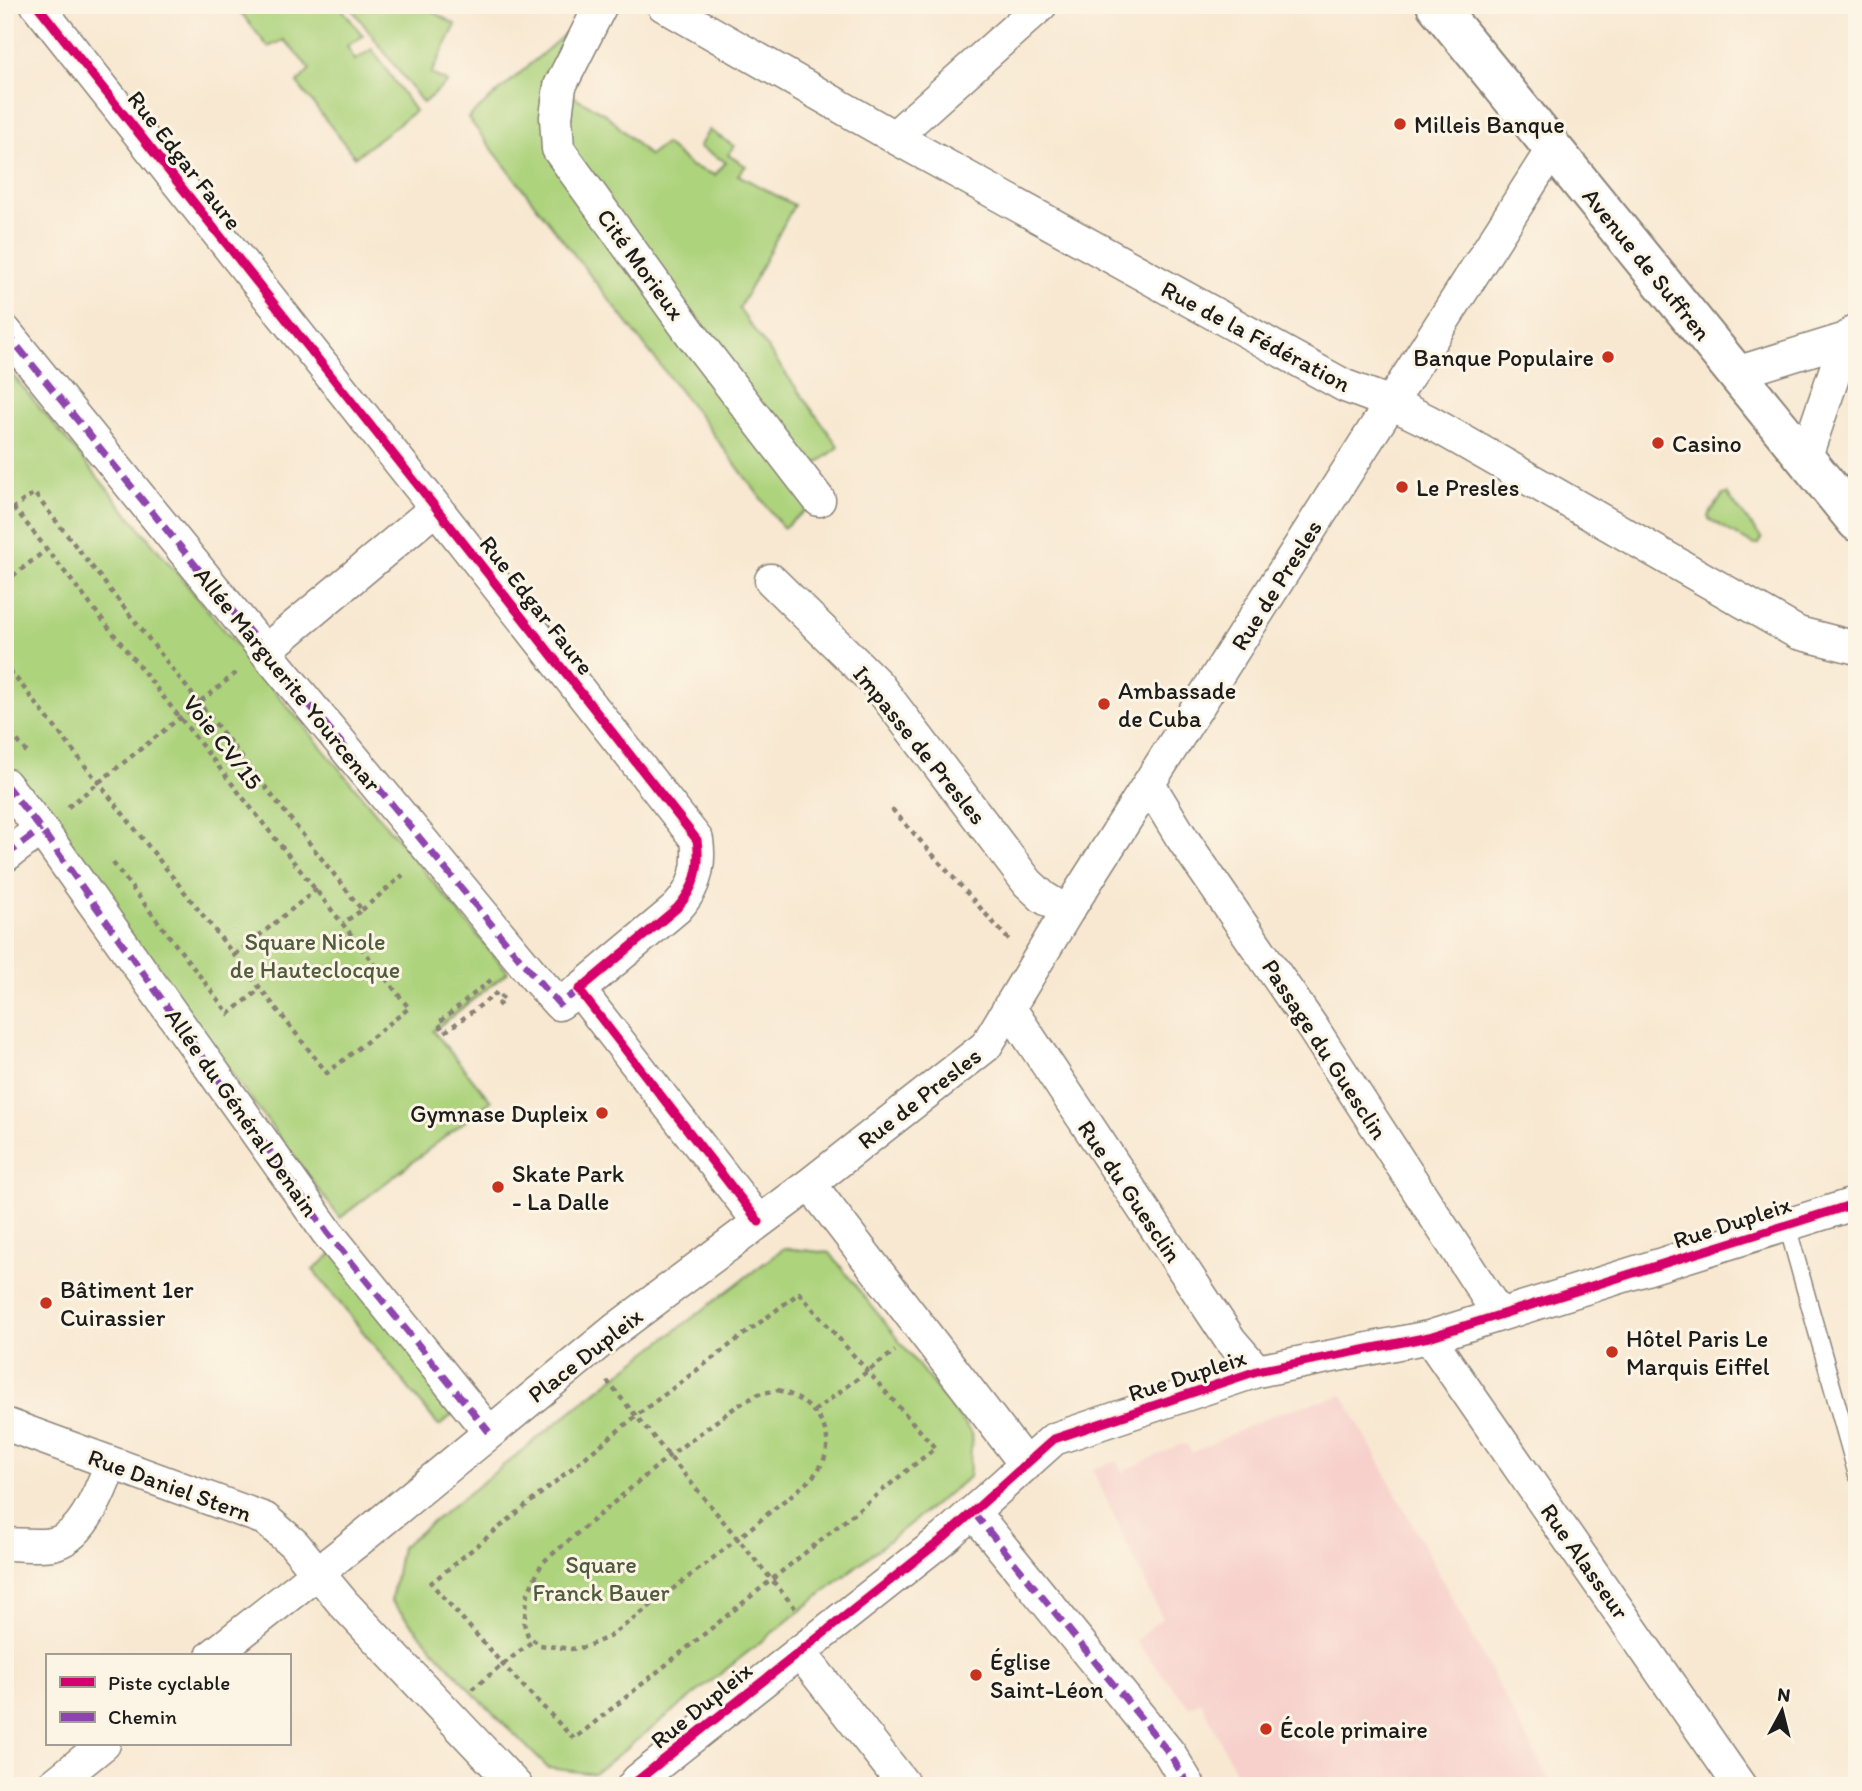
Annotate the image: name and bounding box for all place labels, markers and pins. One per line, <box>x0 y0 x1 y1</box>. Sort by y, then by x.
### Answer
place label: Milleis Banque <box>1414 110 1565 139</box>
marker: Milleis Banque <box>1392 116 1408 132</box>
place label: Banque Populaire <box>1413 343 1594 372</box>
marker: Banque Populaire <box>1600 349 1616 365</box>
place label: Casino <box>1672 429 1742 458</box>
marker: Casino <box>1650 435 1666 451</box>
place label: Le Presles <box>1416 473 1519 502</box>
marker: Le Presles <box>1394 479 1410 495</box>
place label: Ambassade de Cuba <box>1118 676 1236 733</box>
marker: Ambassade de Cuba <box>1096 696 1112 712</box>
place label: Gymnase Dupleix <box>410 1099 588 1128</box>
marker: Gymnase Dupleix <box>594 1105 610 1121</box>
place label: Skate Park - La Dalle <box>512 1159 625 1216</box>
marker: Skate Park - La Dalle <box>490 1179 506 1195</box>
place label: Bâtiment 1er Cuirassier <box>60 1275 194 1332</box>
marker: Bâtiment 1er Cuirassier <box>38 1295 54 1311</box>
place label: Hôtel Paris Le Marquis Eiffel <box>1626 1324 1770 1381</box>
marker: Hôtel Paris Le Marquis Eiffel <box>1604 1344 1620 1360</box>
place label: Église Saint-Léon <box>990 1647 1104 1704</box>
marker: Église Saint-Léon <box>968 1667 984 1683</box>
place label: École primaire <box>1280 1715 1428 1744</box>
marker: École primaire <box>1258 1721 1274 1737</box>

